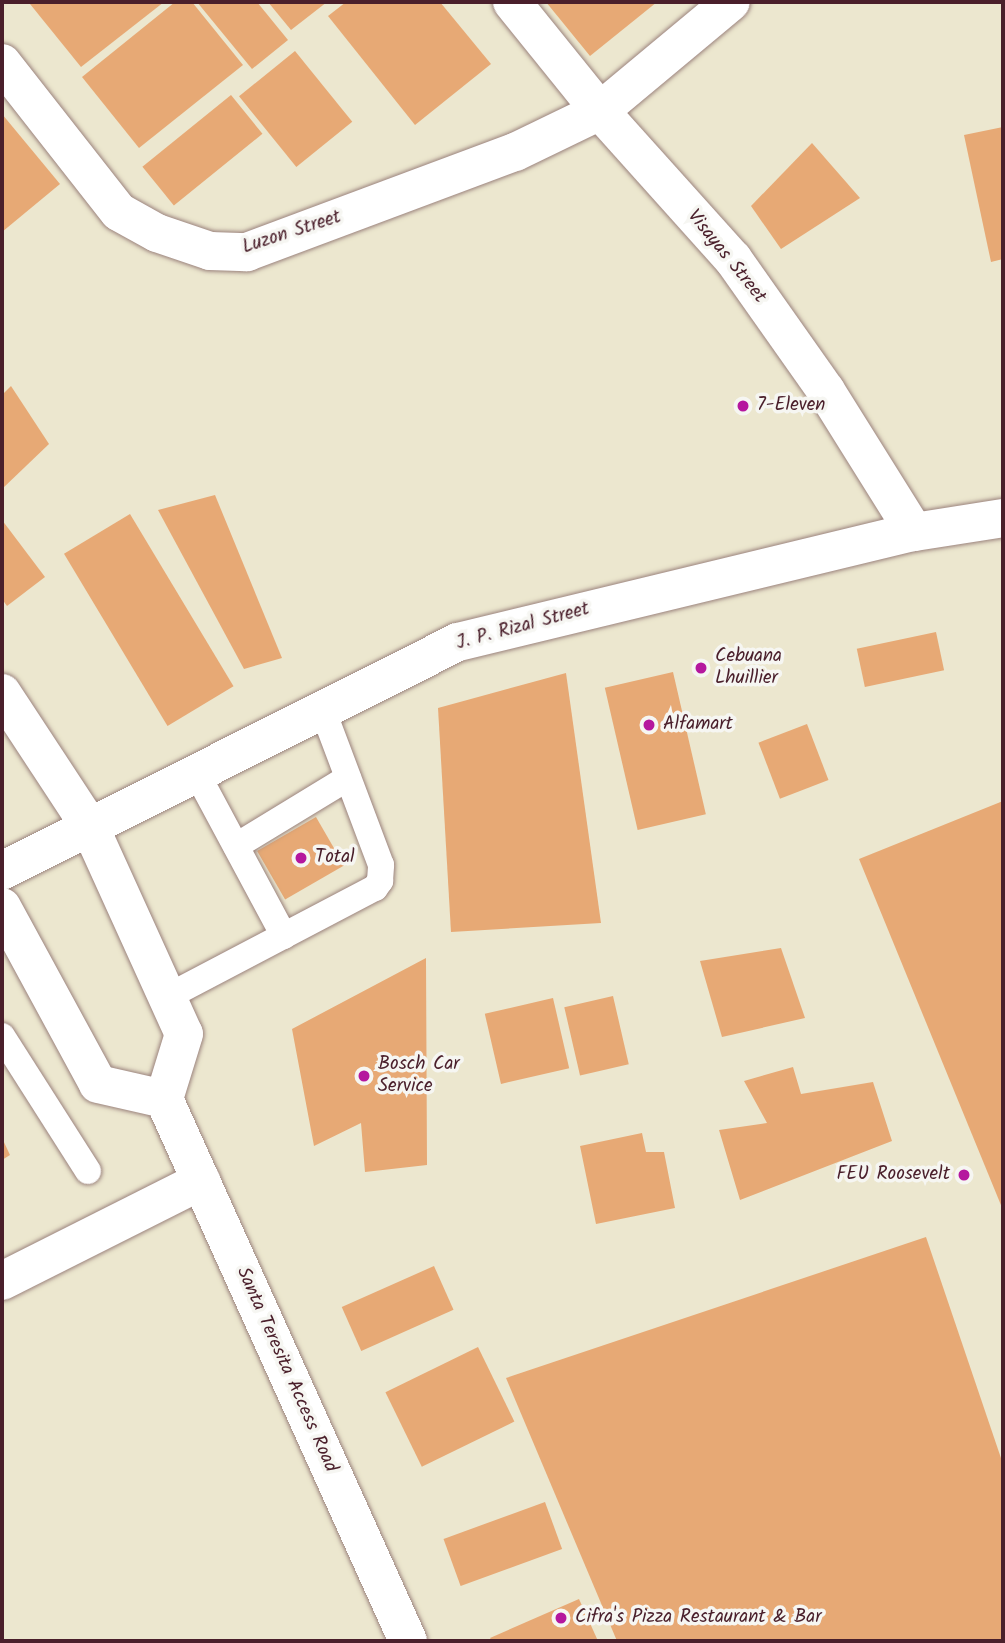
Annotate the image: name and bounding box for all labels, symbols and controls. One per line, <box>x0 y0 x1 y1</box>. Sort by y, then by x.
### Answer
street label: Luzon Street <box>240 206 344 260</box>
street label: Visayas Street <box>681 206 771 308</box>
place label: 7-Eleven <box>757 395 825 417</box>
marker: 7-Eleven <box>735 398 751 414</box>
street label: J. P. Rizal Street <box>454 598 592 656</box>
place label: Cebuana Lhuillier <box>715 646 782 690</box>
marker: Cebuana Lhuillier <box>693 660 709 676</box>
place label: Alfamart <box>663 714 733 736</box>
marker: Alfamart <box>641 717 657 733</box>
place label: Total <box>315 847 355 869</box>
marker: Total <box>293 850 309 866</box>
place label: Bosch Car Service <box>378 1054 460 1098</box>
marker: Bosch Car Service <box>356 1068 372 1084</box>
place label: FEU Roosevelt <box>836 1164 950 1186</box>
marker: FEU Roosevelt <box>956 1167 972 1183</box>
street label: Santa Teresita Access Road <box>230 1264 342 1476</box>
place label: Cifra's Pizza Restaurant & Bar <box>575 1607 822 1629</box>
marker: Cifra's Pizza Restaurant & Bar <box>553 1610 569 1626</box>

